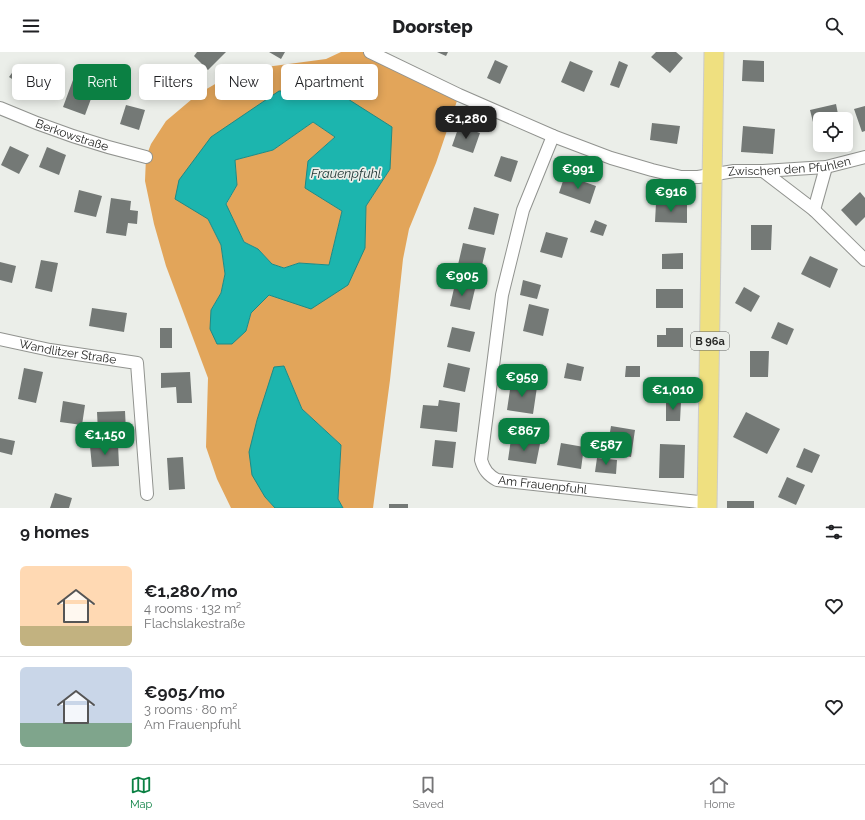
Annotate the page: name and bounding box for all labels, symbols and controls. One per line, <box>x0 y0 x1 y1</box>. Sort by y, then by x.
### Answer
icon: menu <box>20 15 42 37</box>
icon: search <box>823 15 845 37</box>
text: Doorstep <box>392 16 473 37</box>
chip: Buy <box>12 64 65 100</box>
chip: Rent <box>73 64 131 100</box>
chip: Filters <box>139 64 207 100</box>
chip: New <box>215 64 273 100</box>
chip: Apartment <box>281 64 378 100</box>
pin: €1,280 <box>433 106 499 140</box>
text: €1,280 <box>445 111 487 126</box>
map controls <box>813 112 853 152</box>
button: locate <box>813 112 853 152</box>
street label: Berkowstraße <box>34 116 110 154</box>
street label: Zwischen den Pfuhlen <box>727 154 852 179</box>
pin: €991 <box>554 156 602 190</box>
text: €991 <box>562 161 594 176</box>
water label: Frauenpfuhl <box>311 166 382 181</box>
pin: €916 <box>647 179 695 213</box>
text: €916 <box>655 184 687 199</box>
pin: €905 <box>438 263 486 297</box>
text: €905 <box>445 268 479 283</box>
road number: B 96a <box>691 332 729 350</box>
street label: Wandlitzer Straße <box>18 336 117 367</box>
pin: €959 <box>498 364 546 398</box>
text: €959 <box>506 369 538 384</box>
pin: €1,010 <box>640 377 706 411</box>
text: €1,010 <box>652 382 694 397</box>
pin: €867 <box>500 418 548 452</box>
pin: €1,150 <box>72 422 138 456</box>
text: €867 <box>507 423 541 438</box>
text: €1,150 <box>84 427 126 442</box>
pin: €587 <box>582 432 630 466</box>
text: €587 <box>590 437 622 452</box>
street label: Am Frauenpfuhl <box>497 473 589 497</box>
icon: filters <box>823 521 845 543</box>
text: 9 homes <box>20 522 89 542</box>
text: €1,280/mo <box>144 581 237 601</box>
icon: home <box>52 582 100 630</box>
icon: heart <box>823 595 845 617</box>
text: 4 rooms · 132 m² <box>144 601 241 616</box>
text: Flachslakestraße <box>144 616 245 631</box>
text: €905/mo <box>144 682 225 702</box>
icon: home <box>52 683 100 731</box>
icon: heart <box>823 696 845 718</box>
text: 3 rooms · 80 m² <box>144 702 237 717</box>
text: Am Frauenpfuhl <box>144 717 241 732</box>
tab: Map <box>130 774 152 811</box>
tab: Saved <box>412 774 444 811</box>
tab: Home <box>704 774 735 811</box>

